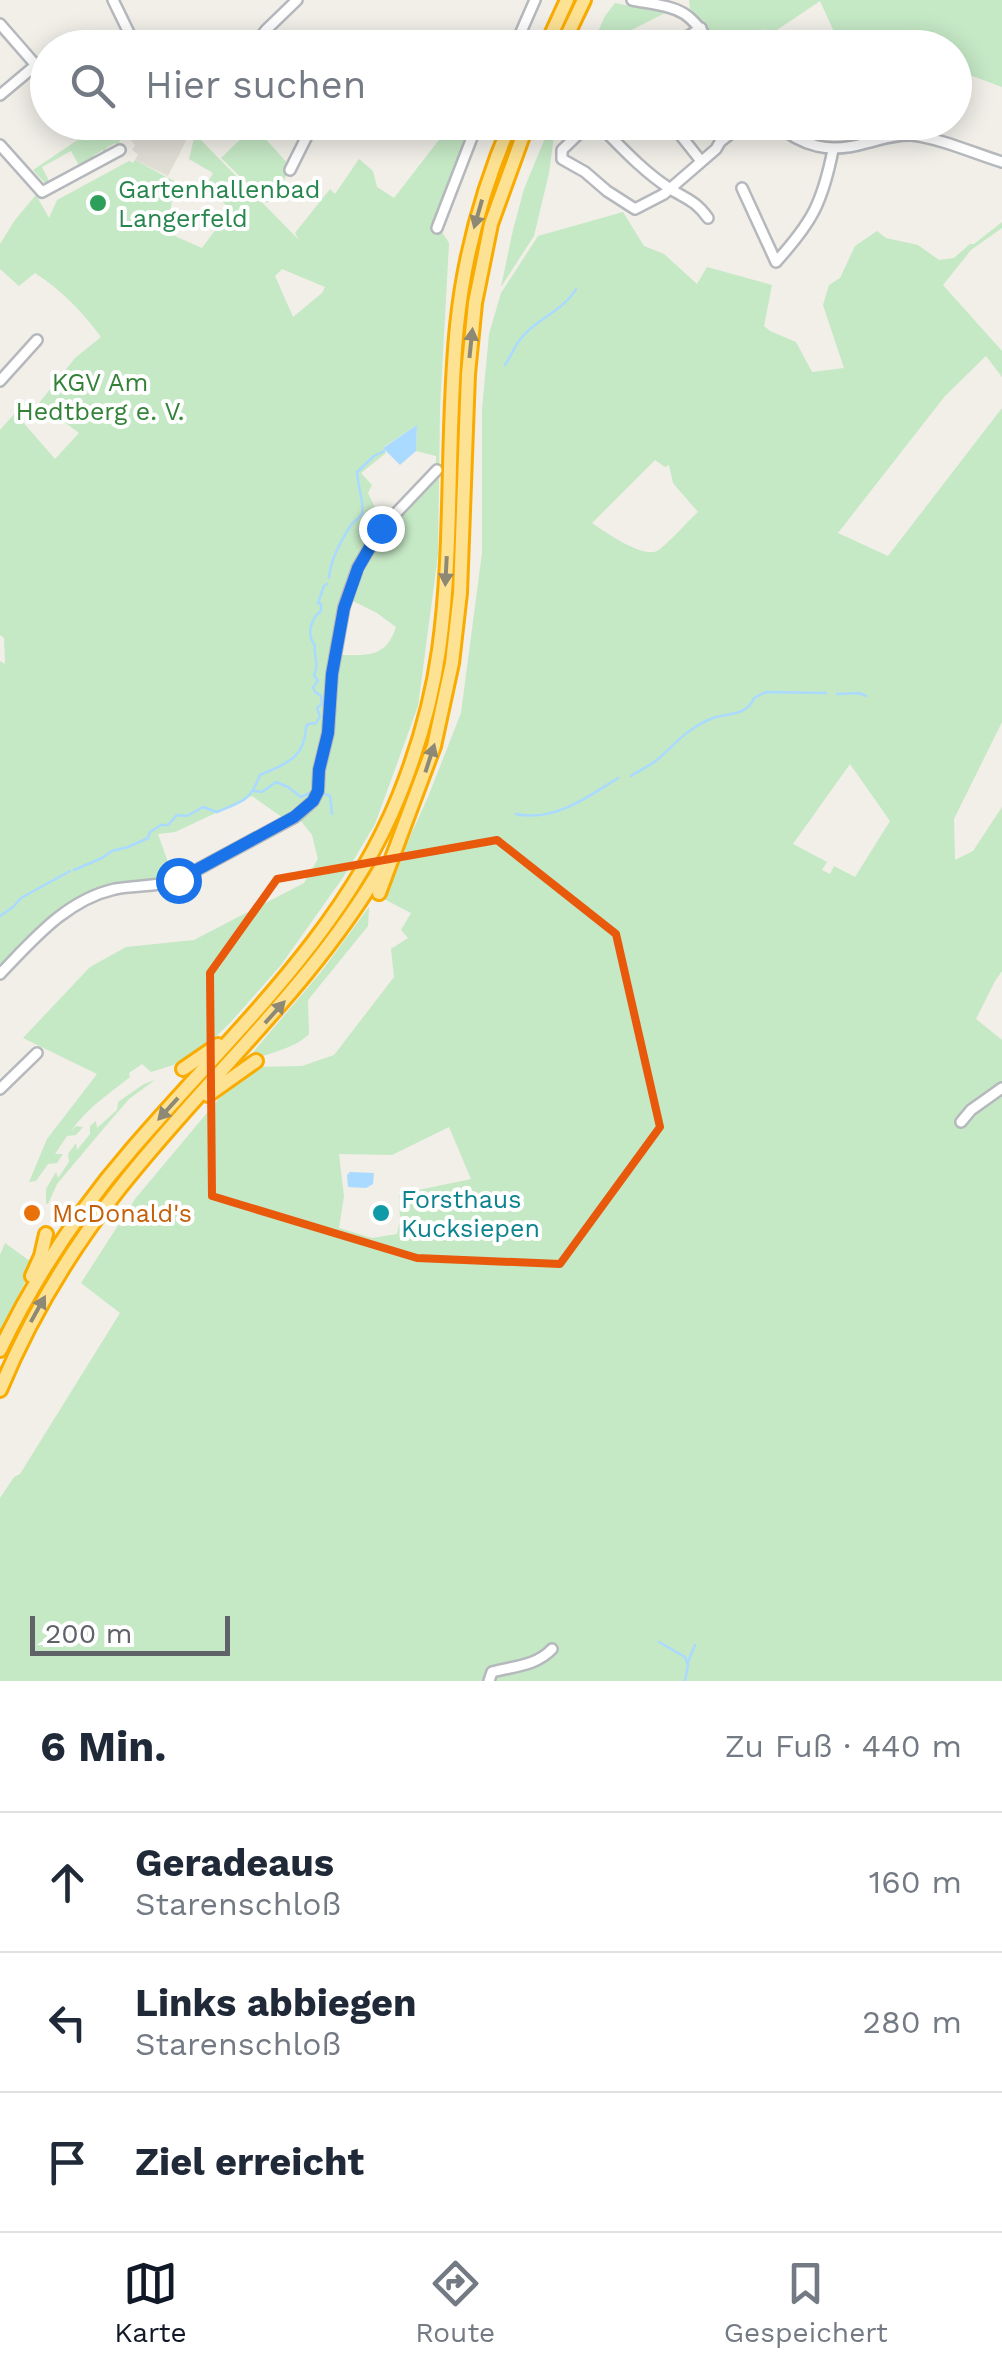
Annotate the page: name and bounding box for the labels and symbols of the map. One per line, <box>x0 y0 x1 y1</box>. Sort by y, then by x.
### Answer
place label: Gartenhallenbad Langerfeld <box>118 175 320 233</box>
marker: Gartenhallenbad Langerfeld <box>87 192 109 214</box>
one-way arrow <box>470 200 485 230</box>
one-way arrow <box>464 326 480 358</box>
park label: KGV Am Hedtberg e. V. <box>16 368 184 426</box>
route end <box>359 506 405 552</box>
one-way arrow <box>438 556 454 588</box>
one-way arrow <box>423 742 438 772</box>
route start <box>156 858 202 904</box>
one-way arrow <box>263 1000 286 1024</box>
one-way arrow <box>157 1096 179 1121</box>
place label: Forsthaus Kucksiepen <box>401 1185 540 1243</box>
place label: McDonald's <box>52 1199 192 1228</box>
marker: McDonald's <box>21 1202 43 1224</box>
marker: Forsthaus Kucksiepen <box>370 1202 392 1224</box>
one-way arrow <box>28 1295 46 1323</box>
scale bar <box>30 1611 230 1656</box>

